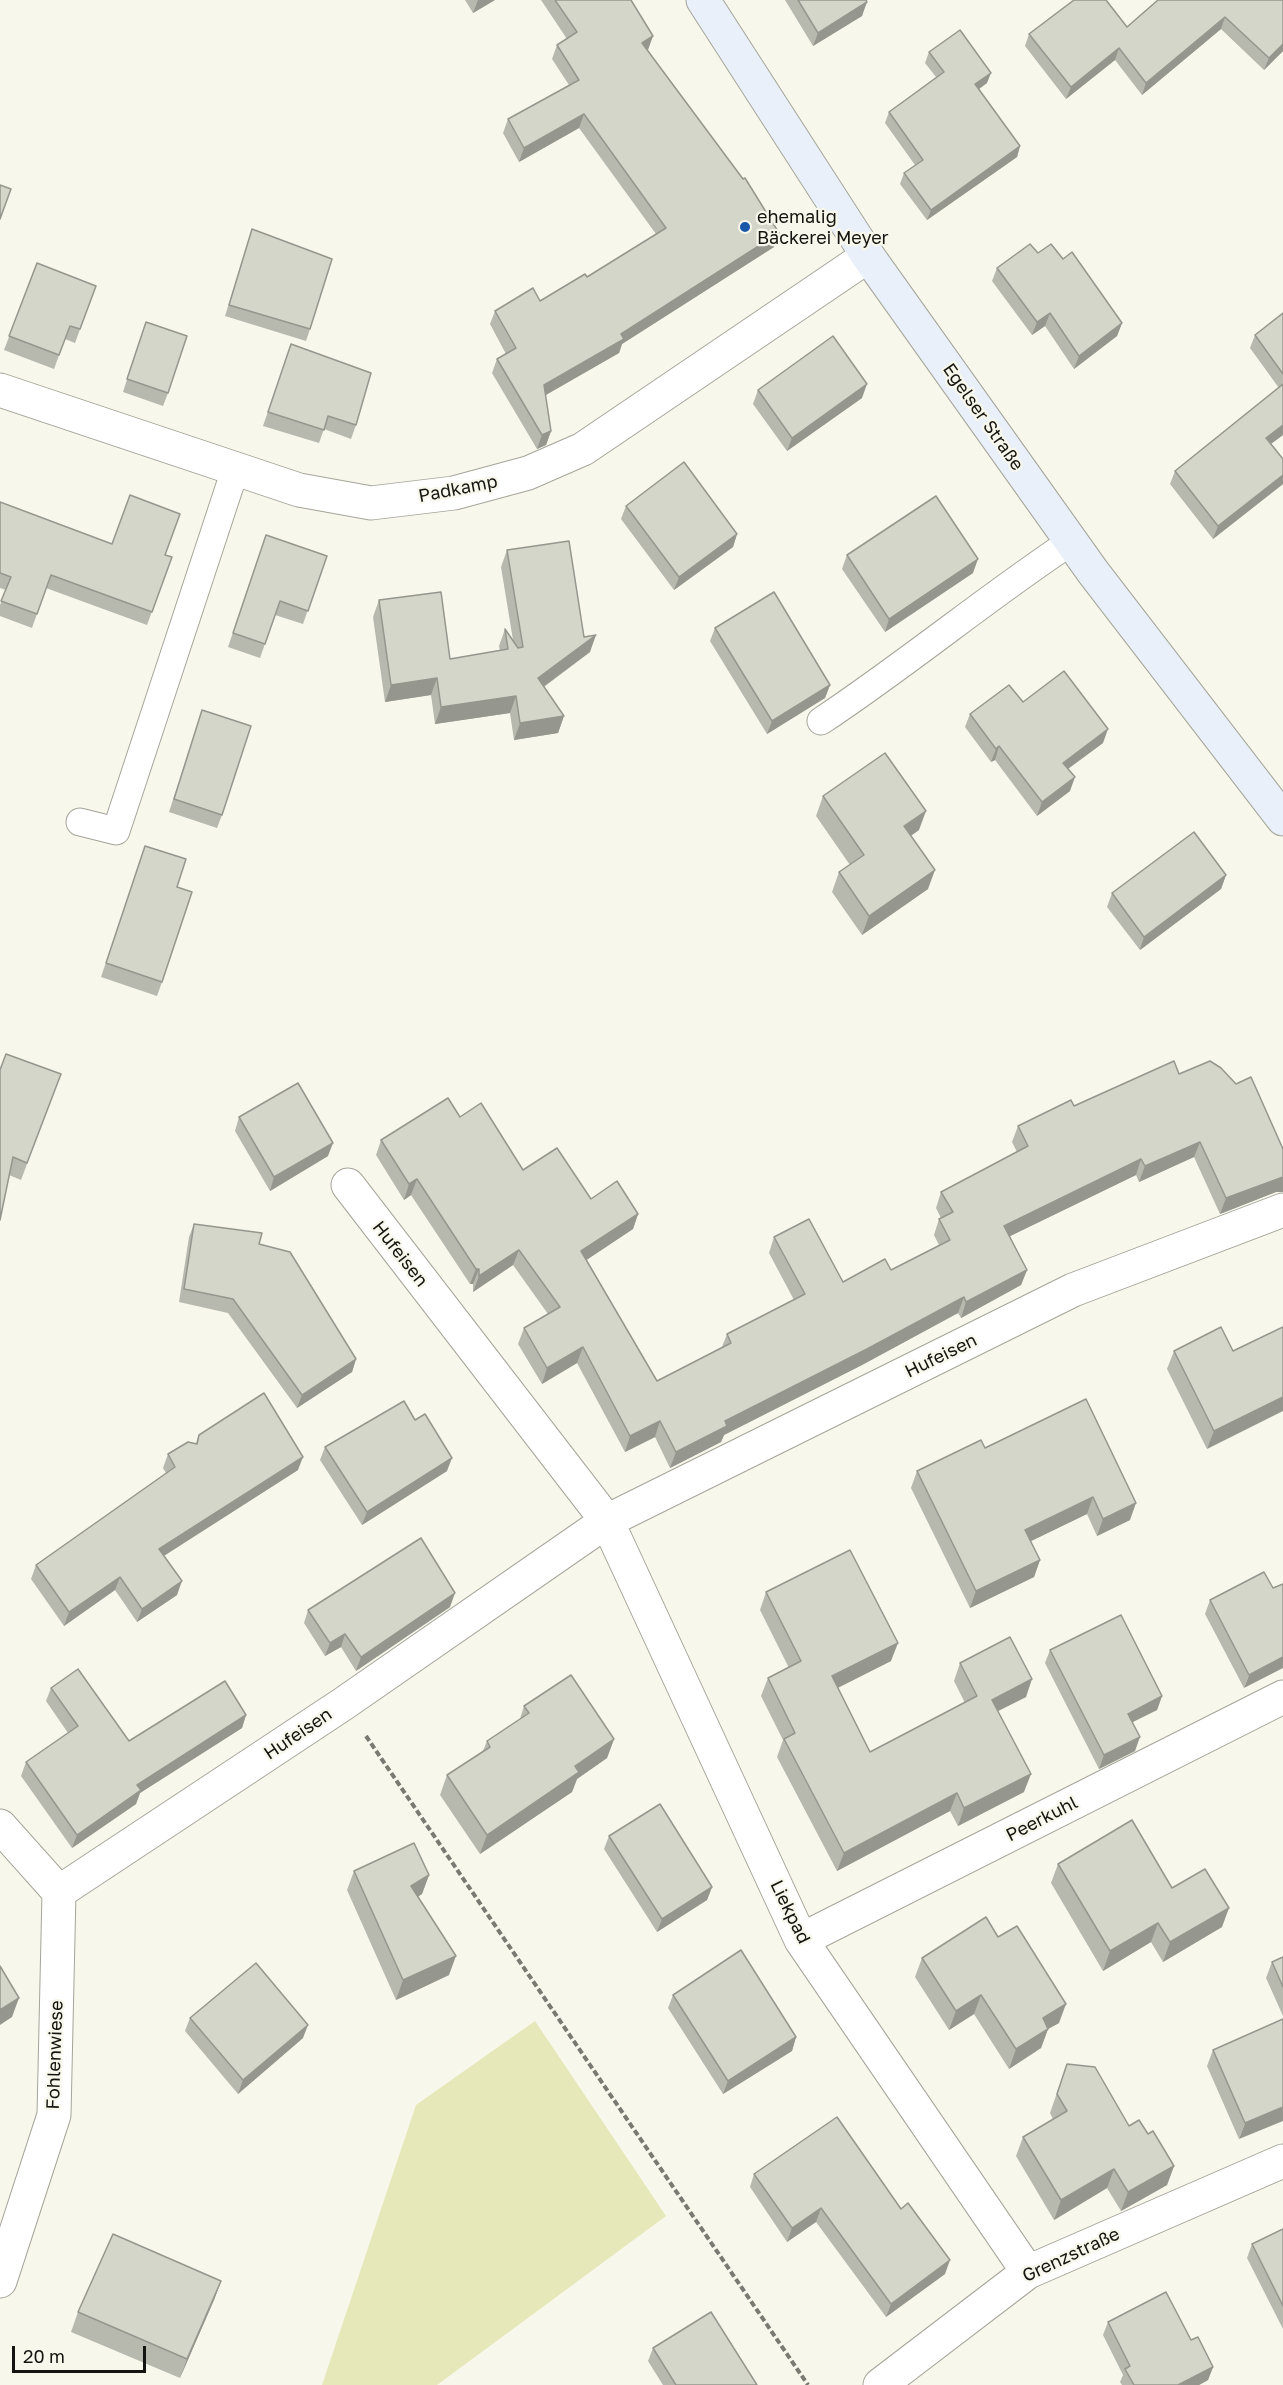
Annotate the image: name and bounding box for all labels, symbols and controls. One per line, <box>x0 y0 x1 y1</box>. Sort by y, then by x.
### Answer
place label: ehemalig Bäckerei Meyer <box>757 206 889 248</box>
marker: ehemalig Bäckerei Meyer <box>738 220 752 234</box>
street label: Egelser Straße <box>938 359 1028 475</box>
street label: Padkamp <box>417 471 499 507</box>
street label: Hufeisen <box>368 1217 432 1291</box>
street label: Hufeisen <box>902 1329 980 1383</box>
street label: Hufeisen <box>260 1703 336 1765</box>
street label: Peerkuhl <box>1003 1792 1081 1846</box>
street label: Liekpad <box>765 1877 815 1947</box>
street label: Fohlenwiese <box>42 2000 68 2110</box>
street label: Grenzstraße <box>1019 2223 1123 2287</box>
scale bar <box>15 2334 148 2372</box>
text: 20 m <box>23 2345 65 2367</box>

